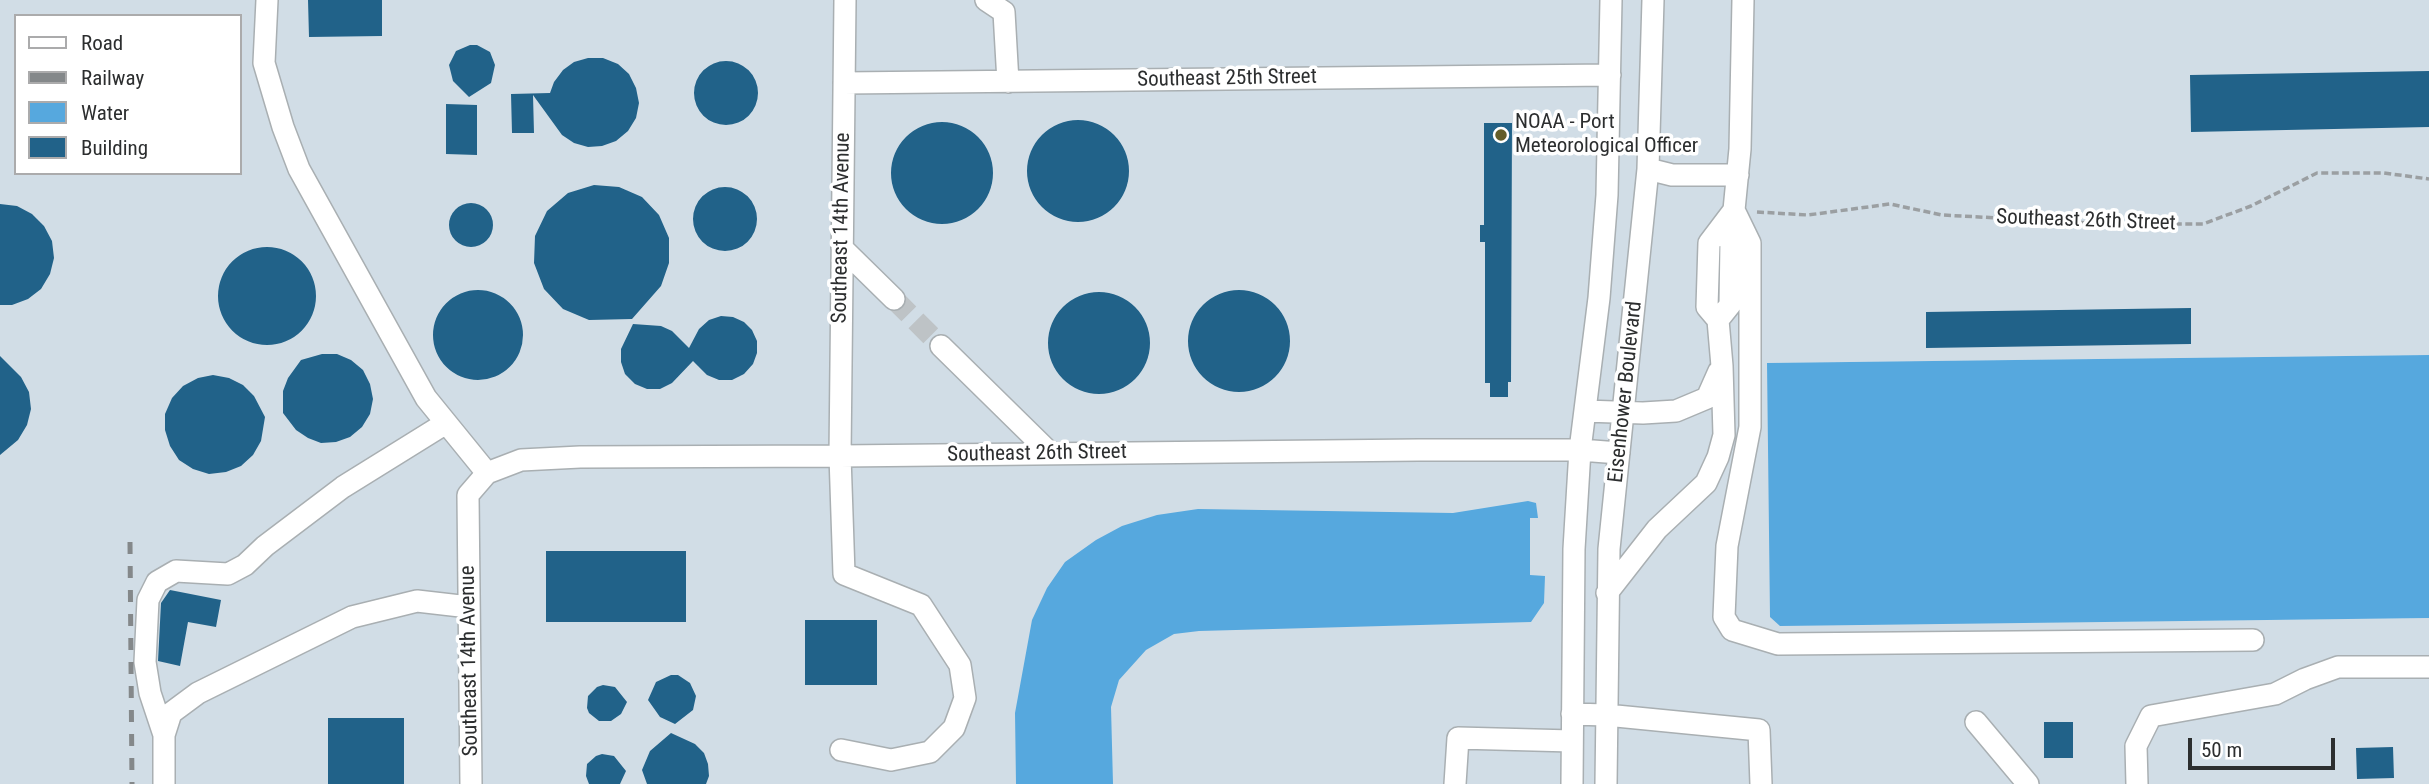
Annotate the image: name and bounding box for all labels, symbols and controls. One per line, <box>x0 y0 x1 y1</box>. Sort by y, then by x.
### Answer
legend <box>14 14 242 175</box>
text: Road <box>81 31 123 55</box>
street label: Southeast 25th Street <box>1137 65 1317 93</box>
text: Railway <box>81 66 144 90</box>
text: Water <box>81 101 129 125</box>
place label: NOAA - Port Meteorological Officer <box>1515 110 1698 160</box>
marker: NOAA - Port Meteorological Officer <box>1493 127 1509 143</box>
street label: Southeast 14th Avenue <box>828 132 856 324</box>
text: Building <box>81 136 148 160</box>
street label: Southeast 26th Street <box>1996 205 2176 237</box>
street label: Eisenhower Boulevard <box>1604 300 1648 484</box>
street label: Southeast 26th Street <box>947 440 1127 468</box>
street label: Southeast 14th Avenue <box>456 565 484 757</box>
scale bar <box>2191 724 2338 768</box>
text: 50 m <box>2201 738 2242 762</box>

